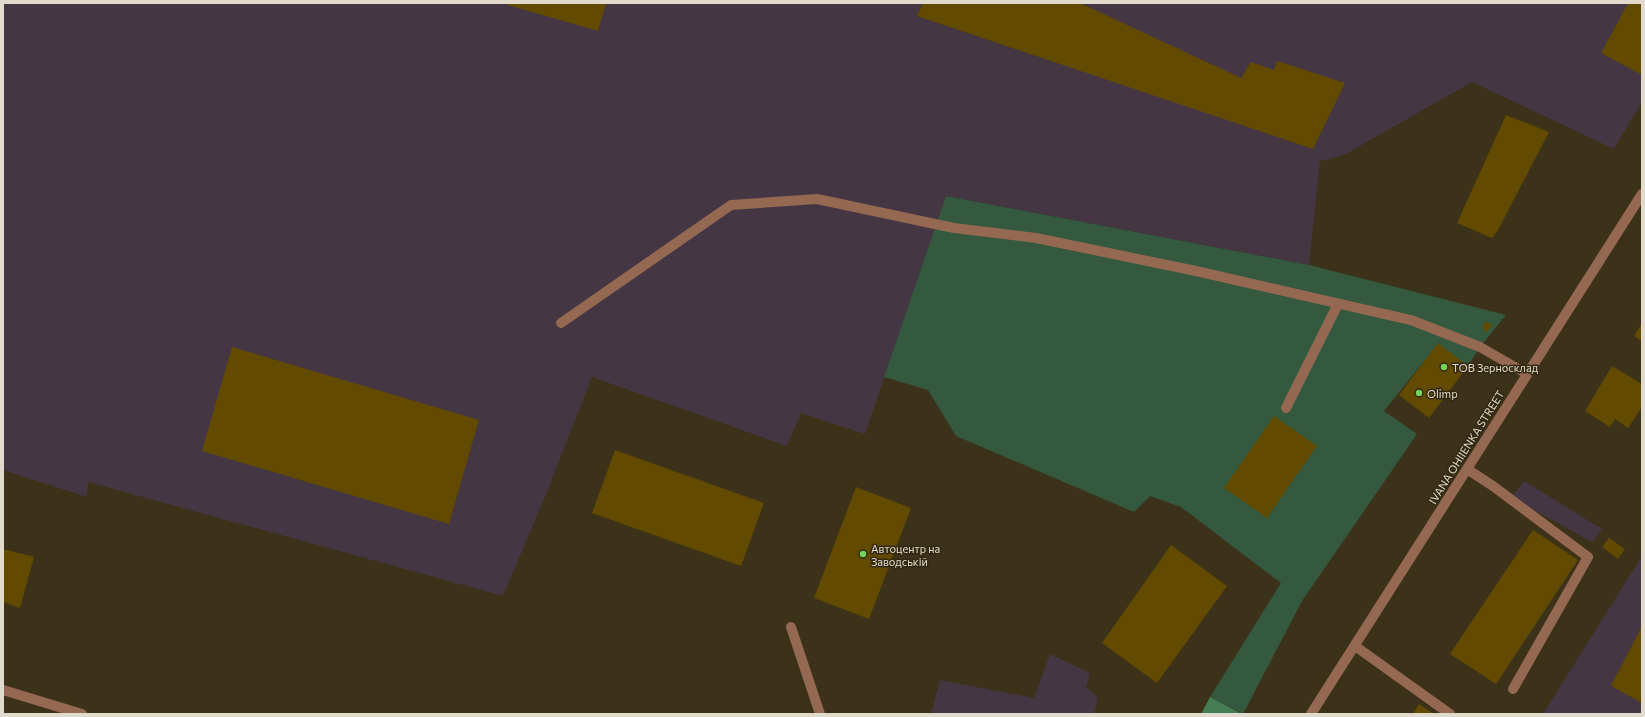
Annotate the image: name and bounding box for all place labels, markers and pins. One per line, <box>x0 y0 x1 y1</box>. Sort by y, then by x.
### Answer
place label: ТОВ Зерносклад <box>1452 361 1539 374</box>
marker: ТОВ Зерносклад <box>1439 362 1449 372</box>
place label: Olimp <box>1427 387 1458 400</box>
marker: Olimp <box>1414 388 1424 398</box>
place label: Автоцентр на Заводській <box>871 542 940 568</box>
marker: Автоцентр на Заводській <box>858 549 868 559</box>

